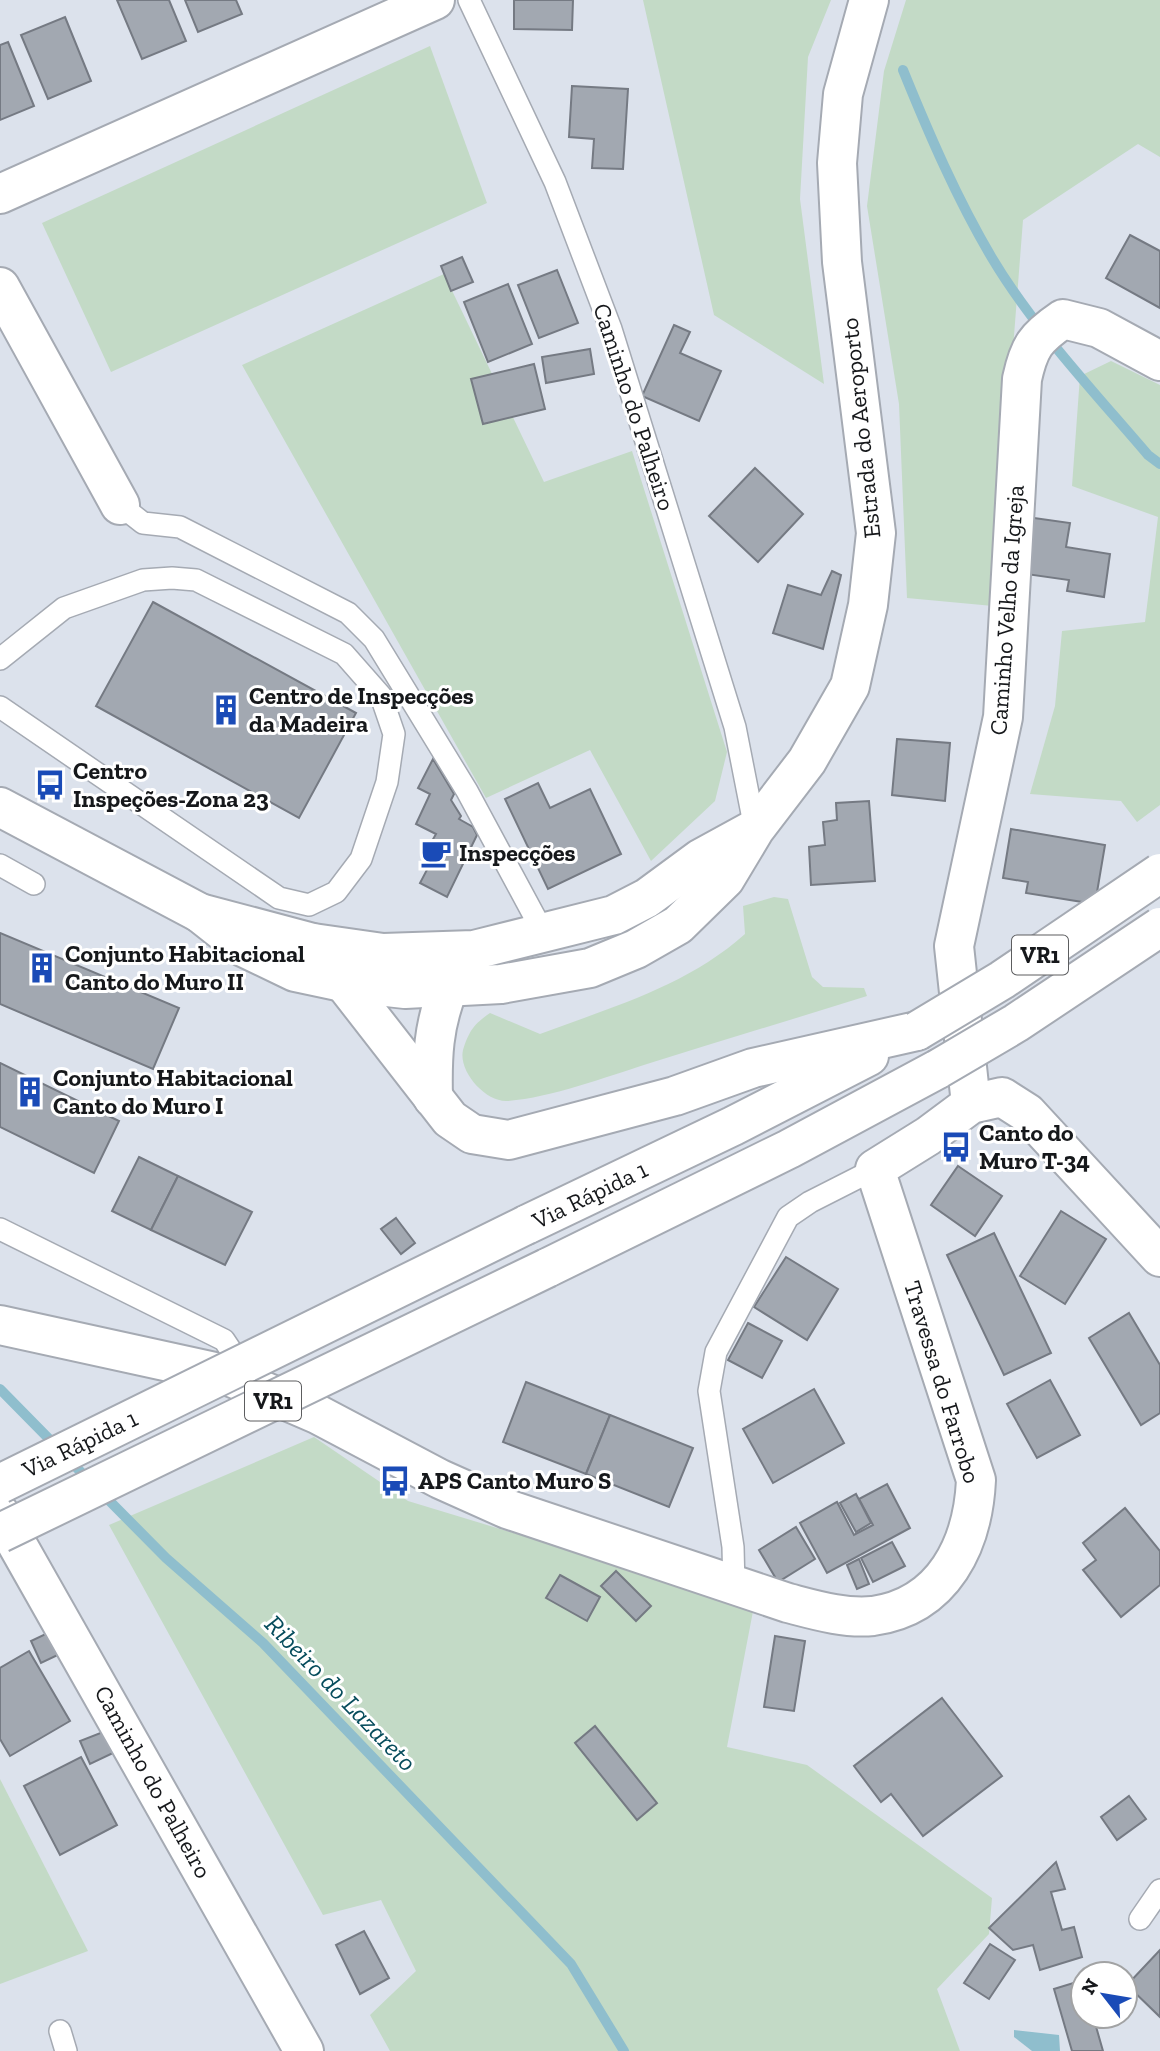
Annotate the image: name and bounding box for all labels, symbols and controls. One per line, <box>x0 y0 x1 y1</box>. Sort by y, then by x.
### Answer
street label: Caminho do Palheiro <box>587 300 682 514</box>
street label: Estrada do Aeroporto <box>835 316 886 540</box>
street label: Caminho Velho da Igreja <box>983 483 1030 736</box>
place label: Centro de Inspecções da Madeira <box>249 681 474 738</box>
building icon: Centro de Inspecções da Madeira <box>209 693 243 727</box>
place label: Centro Inspeções-Zona 23 <box>73 756 269 813</box>
bus stop icon: Centro Inspeções-Zona 23 <box>33 768 67 802</box>
cafe icon: Inspecções <box>419 836 453 870</box>
place label: Inspecções <box>459 838 576 867</box>
road number: VR1 <box>1012 936 1068 974</box>
place label: Conjunto Habitacional Canto do Muro II <box>65 939 305 996</box>
building icon: Conjunto Habitacional Canto do Muro II <box>25 951 59 985</box>
place label: Conjunto Habitacional Canto do Muro I <box>53 1063 293 1120</box>
building icon: Conjunto Habitacional Canto do Muro I <box>13 1075 47 1109</box>
place label: Canto do Muro T-34 <box>979 1118 1090 1175</box>
bus stop icon: Canto do Muro T-34 <box>939 1130 973 1164</box>
street label: Via Rápida 1 <box>527 1154 652 1235</box>
street label: Travessa do Farrobo <box>898 1277 987 1487</box>
road number: VR1 <box>245 1382 301 1420</box>
street label: Via Rápida 1 <box>17 1403 142 1484</box>
bus stop icon: APS Canto Muro S <box>378 1464 412 1498</box>
place label: APS Canto Muro S <box>418 1466 611 1495</box>
water label: Ribeiro do Lazareto <box>258 1608 424 1778</box>
street label: Caminho do Palheiro <box>88 1680 218 1883</box>
north arrow <box>1069 1960 1139 2030</box>
text: N <box>1076 1974 1103 1999</box>

